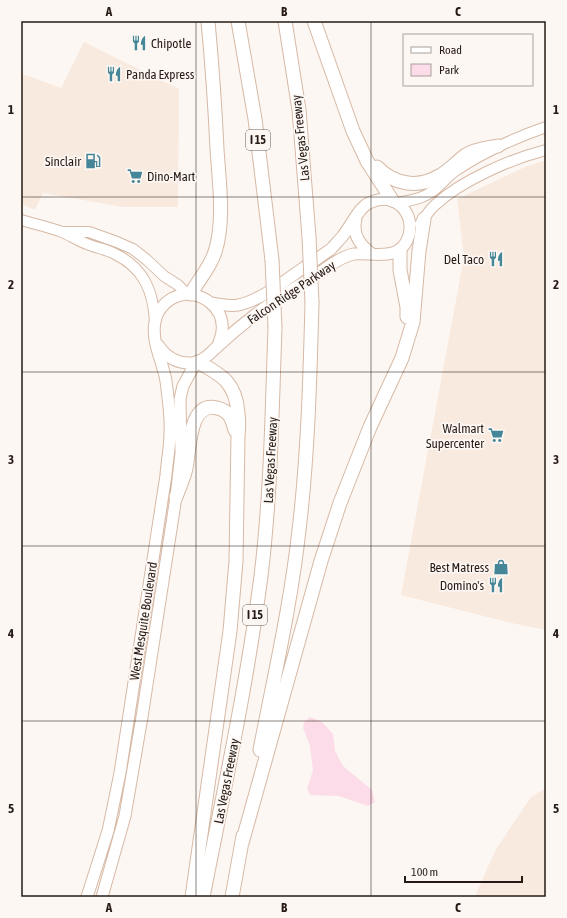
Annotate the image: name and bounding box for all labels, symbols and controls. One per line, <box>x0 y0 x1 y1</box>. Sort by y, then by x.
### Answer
text: A <box>105 4 113 19</box>
text: B <box>281 4 288 19</box>
text: C <box>455 4 461 19</box>
restaurant icon: Chipotle <box>130 34 148 52</box>
legend <box>403 34 533 86</box>
place label: Chipotle <box>151 36 191 51</box>
text: Road <box>439 43 462 57</box>
text: Park <box>439 63 460 77</box>
restaurant icon: Panda Express <box>105 65 123 83</box>
place label: Panda Express <box>126 67 195 82</box>
street label: Las Vegas Freeway <box>288 93 312 182</box>
text: 1 <box>8 102 14 117</box>
text: 1 <box>553 102 559 117</box>
road number: I 15 <box>246 130 270 150</box>
fuel station icon: Sinclair <box>84 152 102 170</box>
place label: Sinclair <box>45 154 81 169</box>
supermarket icon: Dino-Mart <box>126 167 144 185</box>
place label: Dino-Mart <box>147 169 195 184</box>
restaurant icon: Del Taco <box>487 250 505 268</box>
place label: Del Taco <box>444 252 484 267</box>
street label: Falcon Ridge Parkway <box>244 257 339 327</box>
text: 2 <box>8 277 14 292</box>
text: 2 <box>553 277 559 292</box>
street label: Las Vegas Freeway <box>261 416 280 504</box>
place label: Walmart Supercenter <box>426 421 484 451</box>
supermarket icon: Walmart Supercenter <box>487 426 505 444</box>
text: 3 <box>8 452 14 467</box>
text: 3 <box>553 452 559 467</box>
shop icon: Best Matress <box>492 558 510 576</box>
place label: Best Matress <box>429 560 489 575</box>
street label: West Mesquite Boulevard <box>127 561 160 681</box>
restaurant icon: Domino's <box>487 576 505 594</box>
place label: Domino's <box>440 578 484 593</box>
road number: I 15 <box>243 605 267 625</box>
text: 4 <box>7 626 14 641</box>
text: 4 <box>552 626 559 641</box>
street label: Las Vegas Freeway <box>211 737 242 825</box>
text: 5 <box>8 801 14 816</box>
text: 5 <box>553 801 559 816</box>
scale bar <box>405 858 522 884</box>
text: 100 m <box>411 865 438 879</box>
text: A <box>105 900 113 915</box>
text: B <box>281 900 288 915</box>
text: C <box>455 900 461 915</box>

